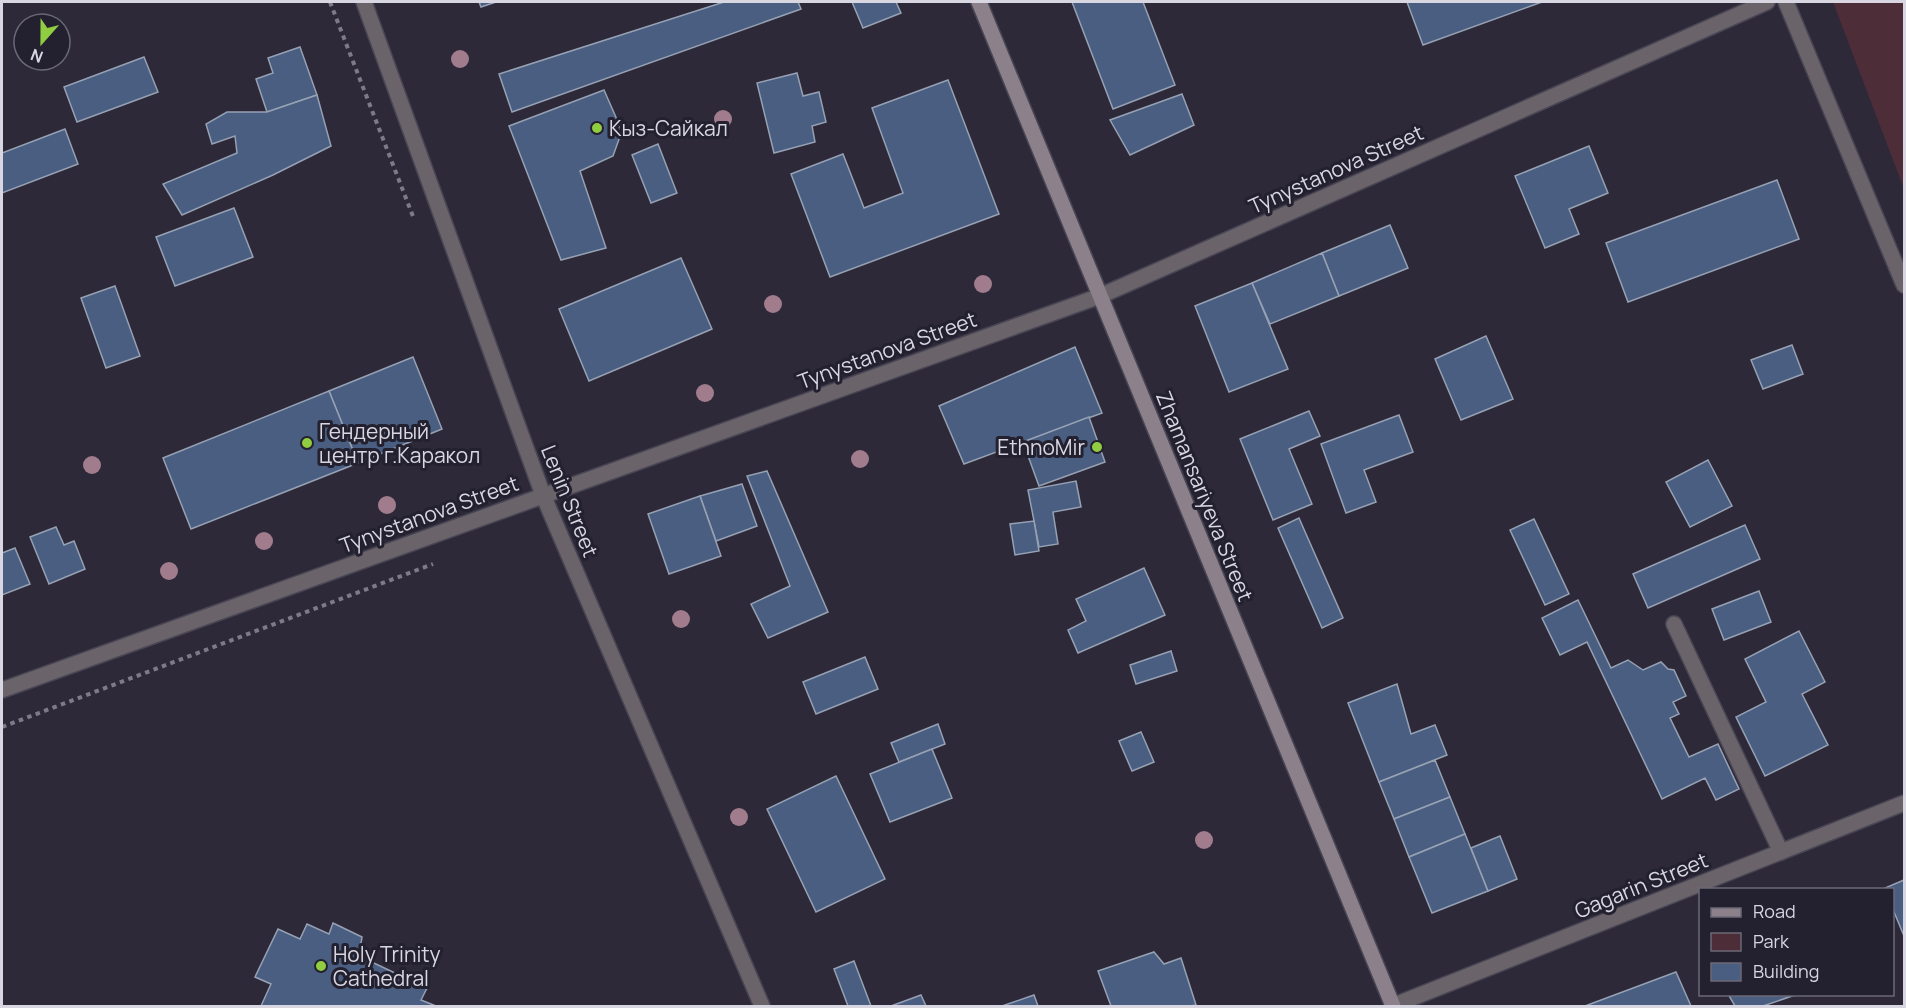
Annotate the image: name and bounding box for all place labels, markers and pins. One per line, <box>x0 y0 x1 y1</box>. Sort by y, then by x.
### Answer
place label: Кыз-Сайкал <box>609 114 728 142</box>
marker: Кыз-Сайкал <box>590 121 604 135</box>
place label: Гендерный центр г.Каракол <box>319 417 480 469</box>
place label: EthnoMir <box>997 433 1085 461</box>
marker: Гендерный центр г.Каракол <box>300 436 314 450</box>
marker: EthnoMir <box>1090 440 1104 454</box>
place label: Holy Trinity Cathedral <box>333 940 440 992</box>
marker: Holy Trinity Cathedral <box>314 959 328 973</box>

